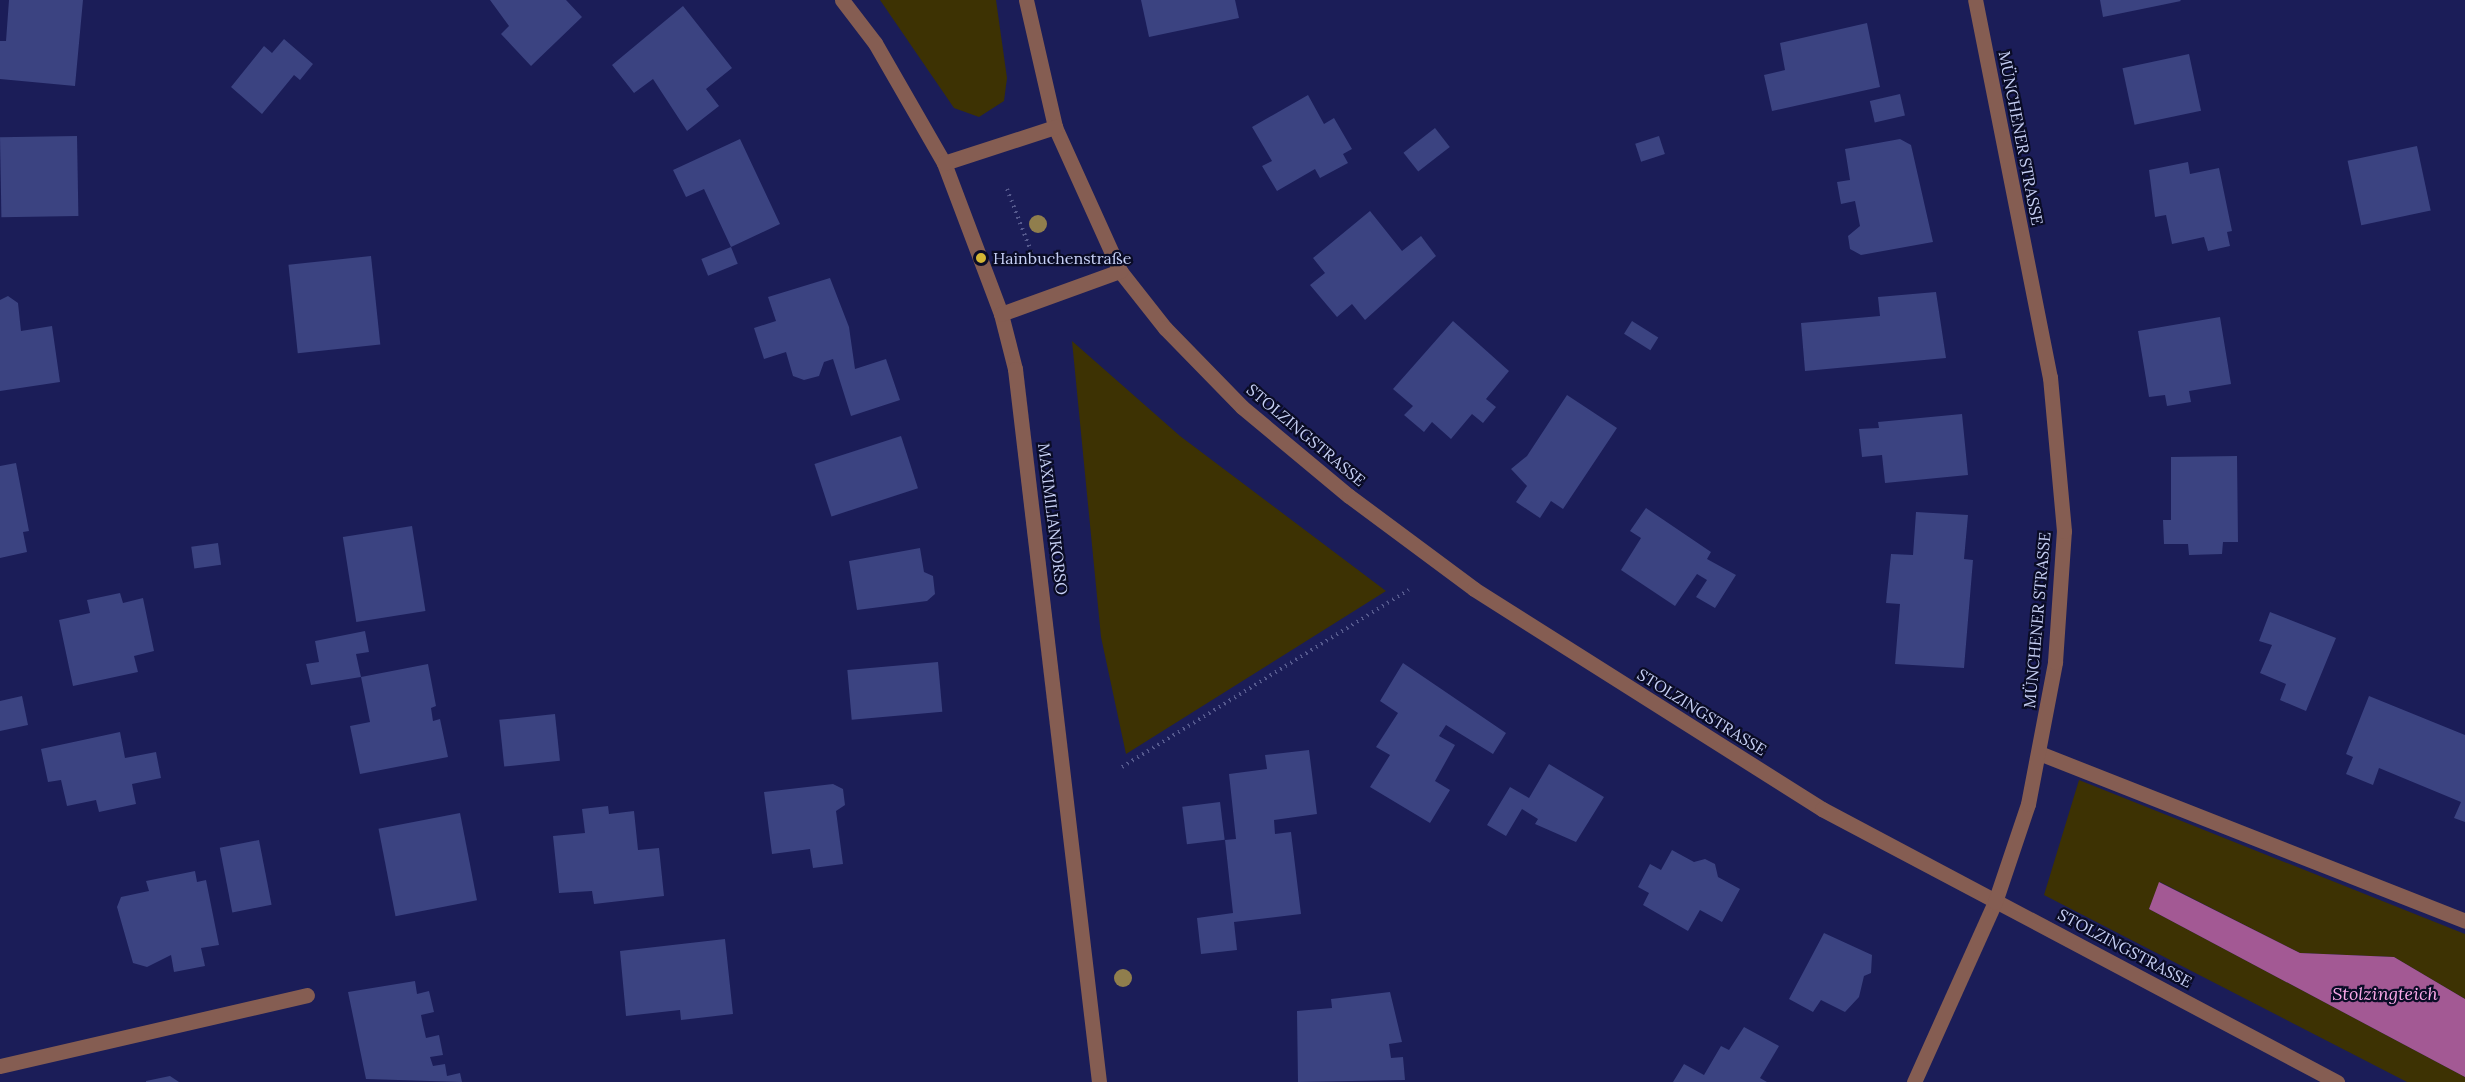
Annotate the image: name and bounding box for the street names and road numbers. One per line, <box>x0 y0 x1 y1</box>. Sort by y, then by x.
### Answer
street label: MÜNCHENER STRASSE <box>1995 49 2047 227</box>
street label: STOLZINGSTRASSE <box>1243 380 1369 490</box>
street label: MAXIMILIANKORSO <box>1034 442 1072 596</box>
street label: MÜNCHENER STRASSE <box>2020 531 2054 709</box>
street label: STOLZINGSTRASSE <box>1634 664 1770 760</box>
street label: STOLZINGSTRASSE <box>2055 905 2195 991</box>

